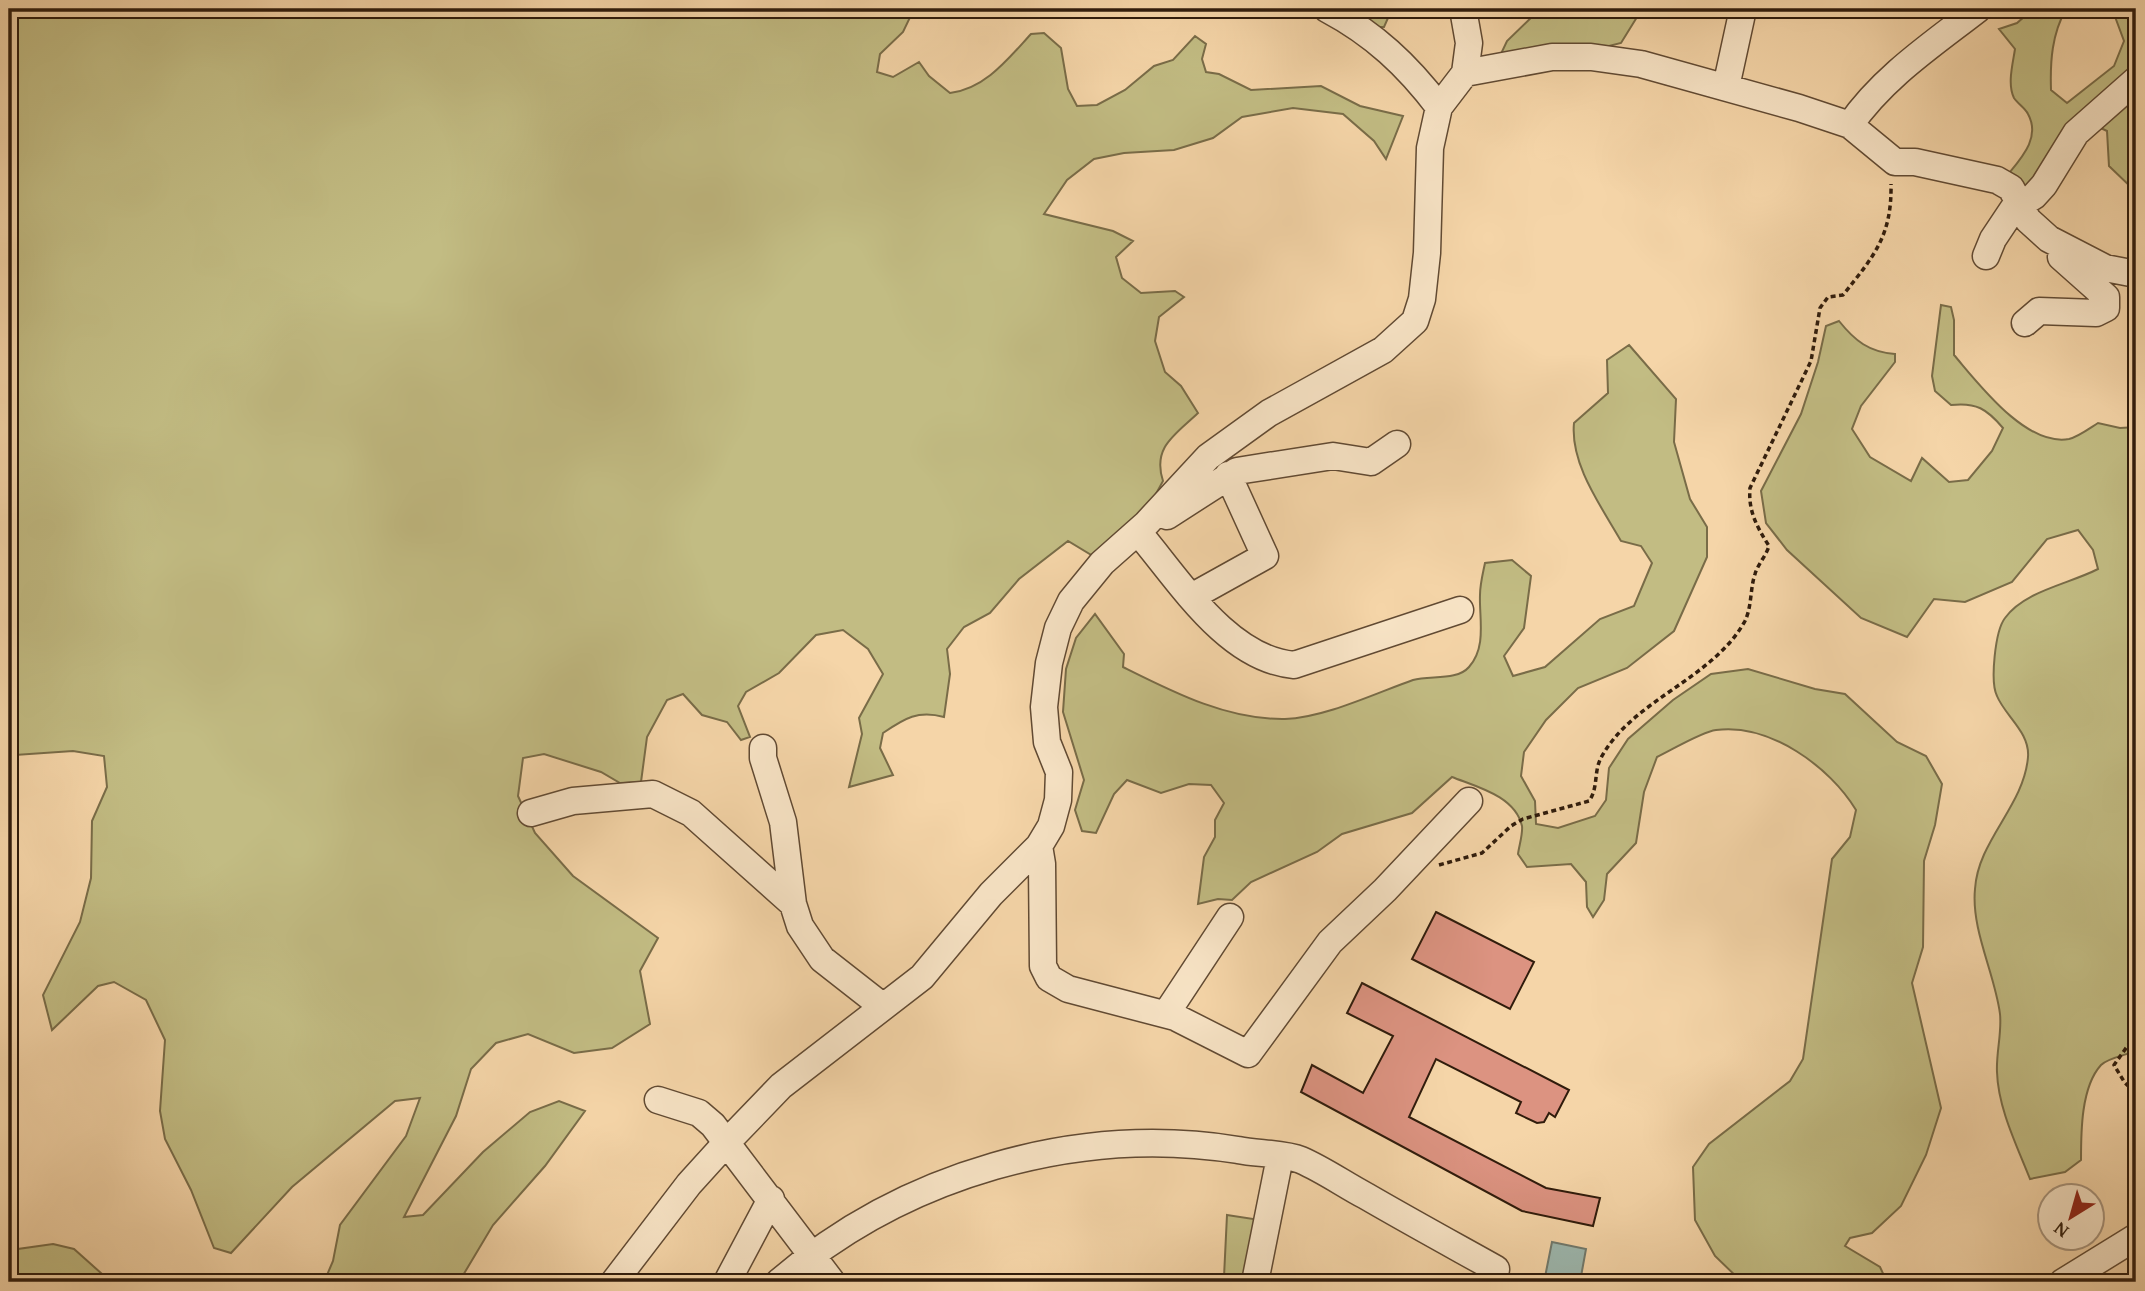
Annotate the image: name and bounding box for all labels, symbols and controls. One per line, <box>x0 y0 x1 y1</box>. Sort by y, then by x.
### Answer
north arrow <box>2036 1182 2106 1252</box>
text: N <box>2047 1215 2074 1246</box>

